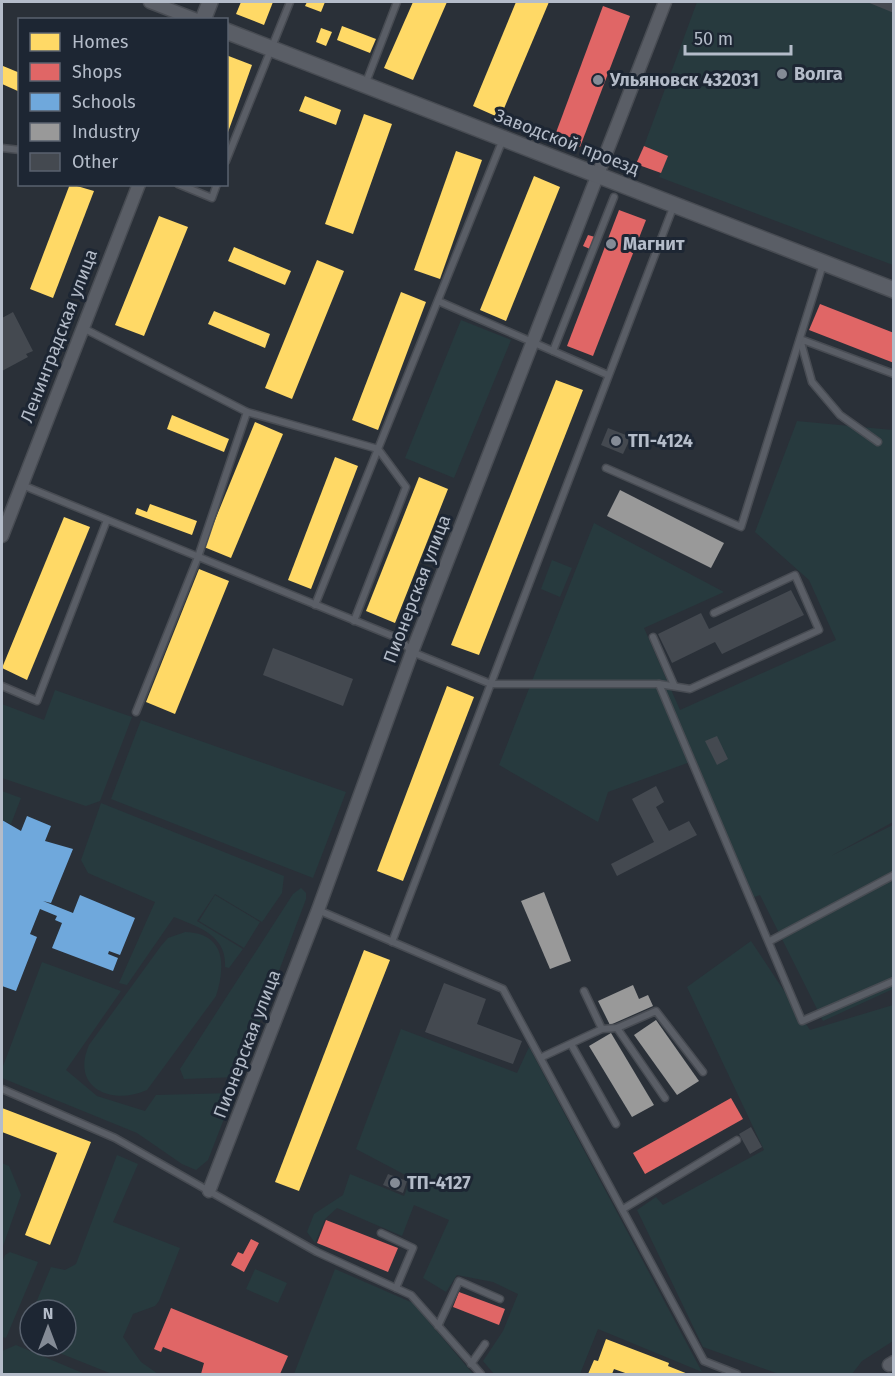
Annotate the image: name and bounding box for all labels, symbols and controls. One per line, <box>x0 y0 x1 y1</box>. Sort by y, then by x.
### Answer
legend <box>18 18 228 186</box>
scale bar <box>685 18 792 56</box>
text: 50 m <box>694 28 733 50</box>
text: Homes <box>72 31 128 53</box>
text: Shops <box>72 61 122 83</box>
place label: Волга <box>794 63 843 85</box>
marker: Волга <box>775 67 789 81</box>
place label: Ульяновск 432031 <box>609 69 759 91</box>
marker: Ульяновск 432031 <box>591 73 605 87</box>
text: Schools <box>72 91 136 113</box>
street label: Заводской проезд <box>491 104 643 180</box>
text: Industry <box>72 121 140 143</box>
text: Other <box>72 151 118 173</box>
place label: Магнит <box>623 233 685 255</box>
marker: Магнит <box>604 237 618 251</box>
street label: Ленинградская улица <box>16 246 102 426</box>
place label: ТП-4124 <box>628 430 693 452</box>
marker: ТП-4124 <box>609 434 623 448</box>
street label: Пионерская улица <box>379 512 455 666</box>
street label: Пионерская улица <box>209 967 285 1121</box>
place label: ТП-4127 <box>407 1172 471 1194</box>
marker: ТП-4127 <box>388 1176 402 1190</box>
north arrow <box>18 1298 78 1358</box>
text: N <box>43 1304 53 1323</box>

